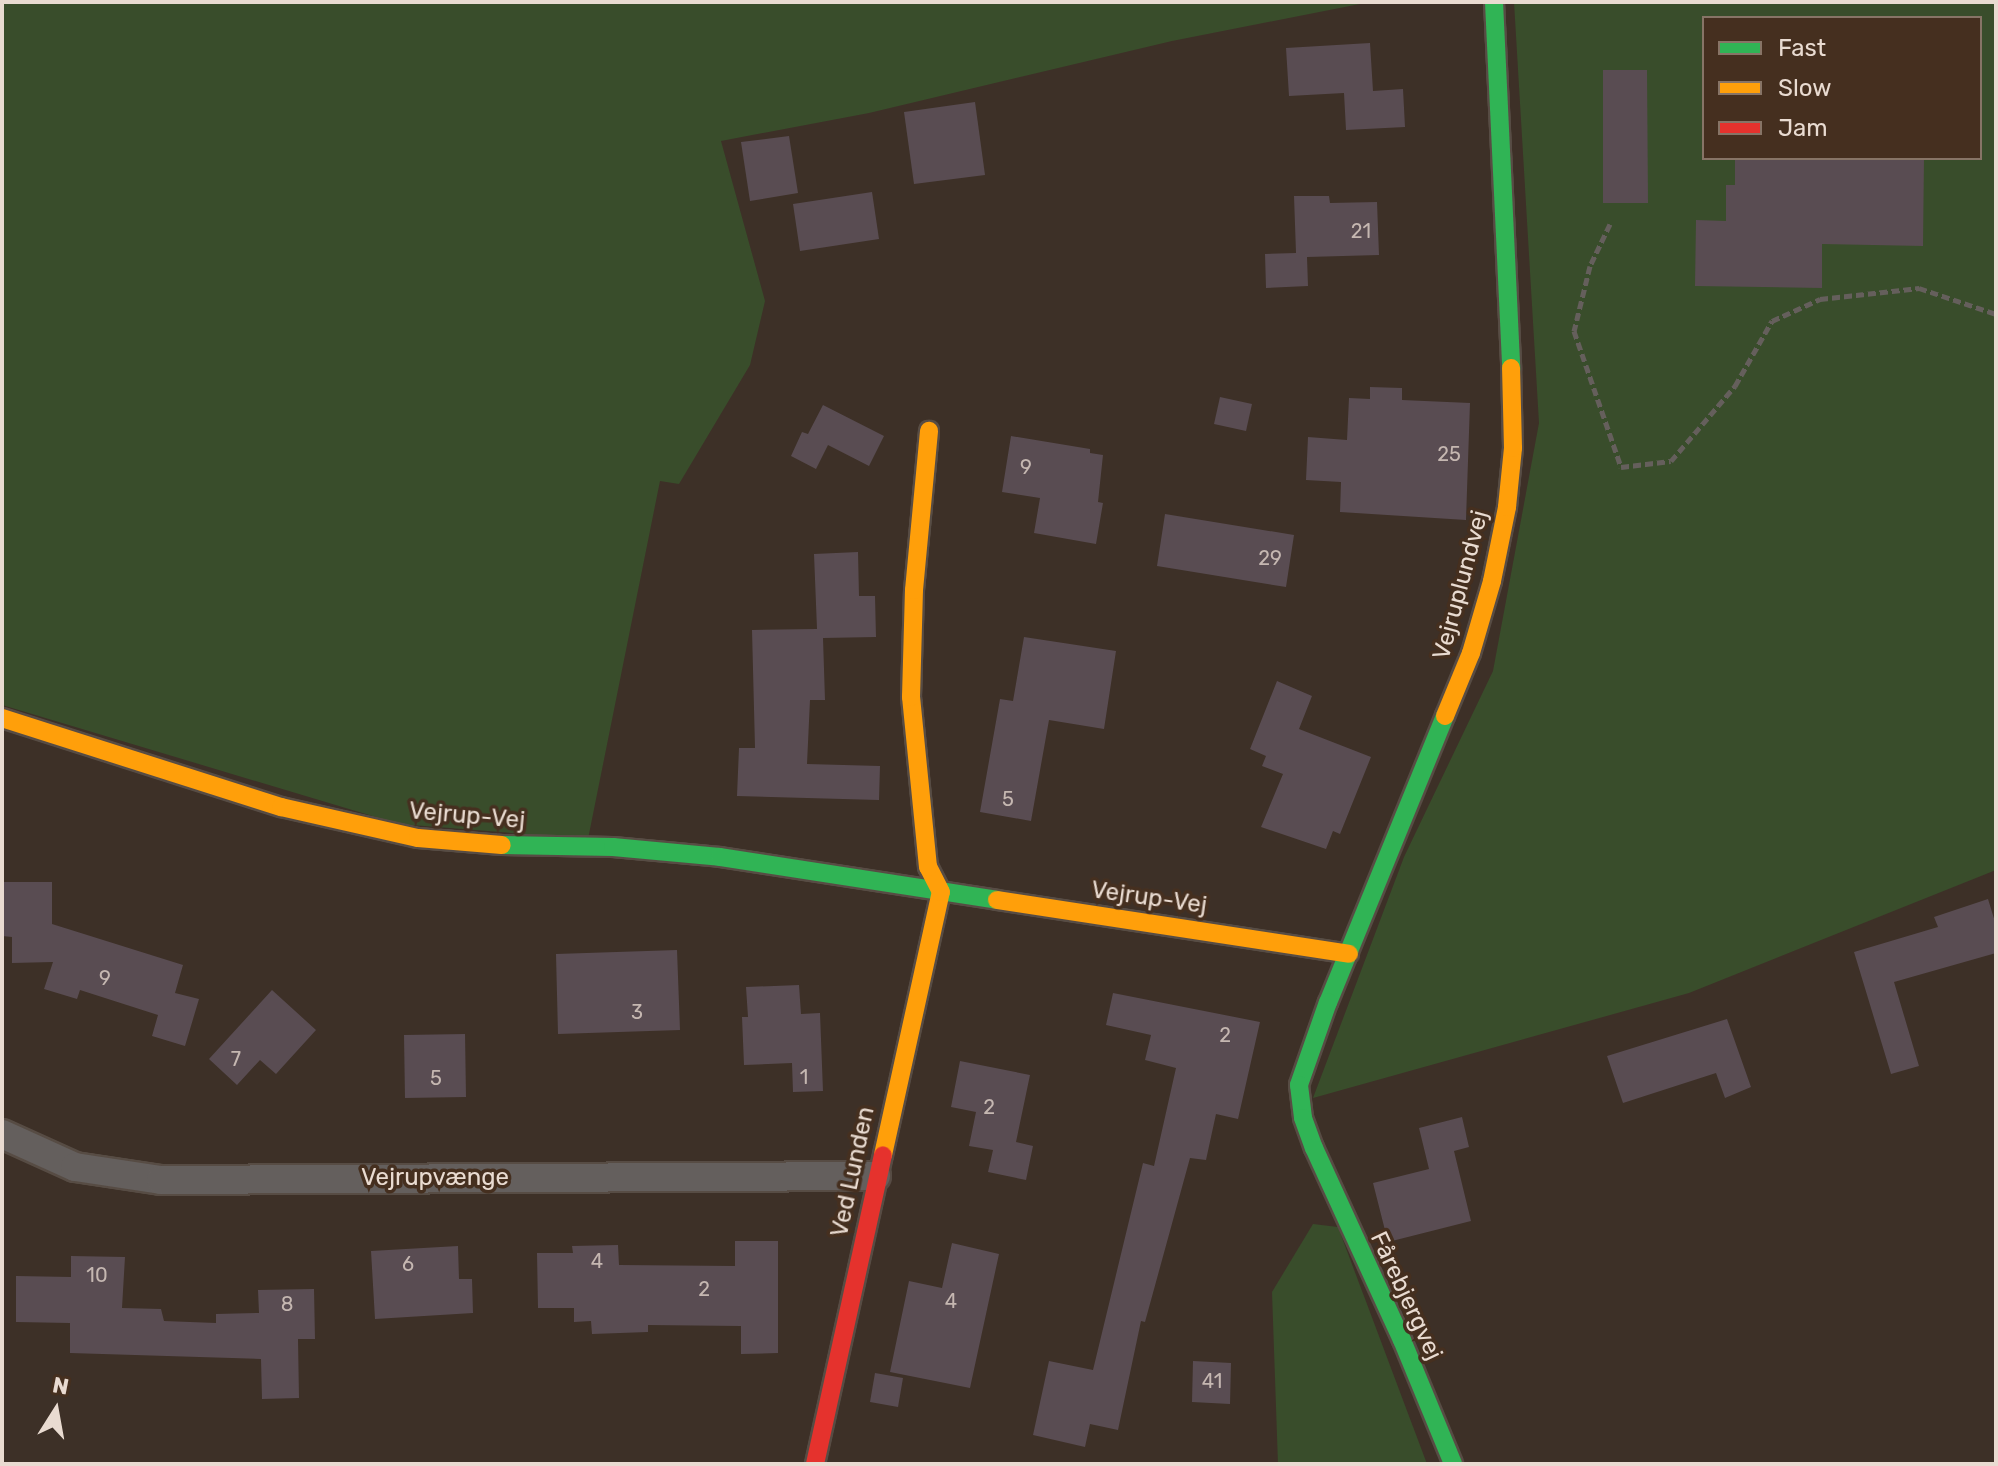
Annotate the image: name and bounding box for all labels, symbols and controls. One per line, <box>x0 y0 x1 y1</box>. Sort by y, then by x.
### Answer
legend <box>1702 16 1982 160</box>
text: Fast <box>1778 34 1826 62</box>
text: Slow <box>1778 74 1831 102</box>
text: Jam <box>1778 114 1828 142</box>
house number: 21 <box>1351 219 1371 243</box>
house number: 25 <box>1437 442 1461 466</box>
house number: 9 <box>1020 455 1032 479</box>
street label: Vejruplundvej <box>1427 507 1495 663</box>
house number: 29 <box>1258 546 1282 570</box>
house number: 5 <box>1002 787 1014 811</box>
street label: Vejrup-Vej <box>408 797 526 835</box>
street label: Vejrup-Vej <box>1089 876 1209 920</box>
house number: 9 <box>99 966 111 990</box>
house number: 3 <box>631 1000 643 1024</box>
house number: 2 <box>1219 1023 1231 1047</box>
house number: 7 <box>231 1047 241 1071</box>
house number: 1 <box>800 1065 808 1089</box>
house number: 5 <box>430 1066 442 1090</box>
house number: 2 <box>983 1095 995 1119</box>
street label: Ved Lunden <box>825 1104 881 1240</box>
street label: Vejrupvænge <box>361 1164 509 1192</box>
street label: Fårebjergvej <box>1364 1227 1448 1365</box>
house number: 4 <box>591 1249 603 1273</box>
house number: 6 <box>402 1252 414 1276</box>
house number: 10 <box>86 1263 108 1287</box>
house number: 2 <box>698 1277 710 1301</box>
house number: 4 <box>945 1289 957 1313</box>
house number: 8 <box>281 1292 293 1316</box>
house number: 41 <box>1202 1369 1222 1393</box>
north arrow <box>16 1370 96 1450</box>
text: N <box>50 1371 71 1401</box>

